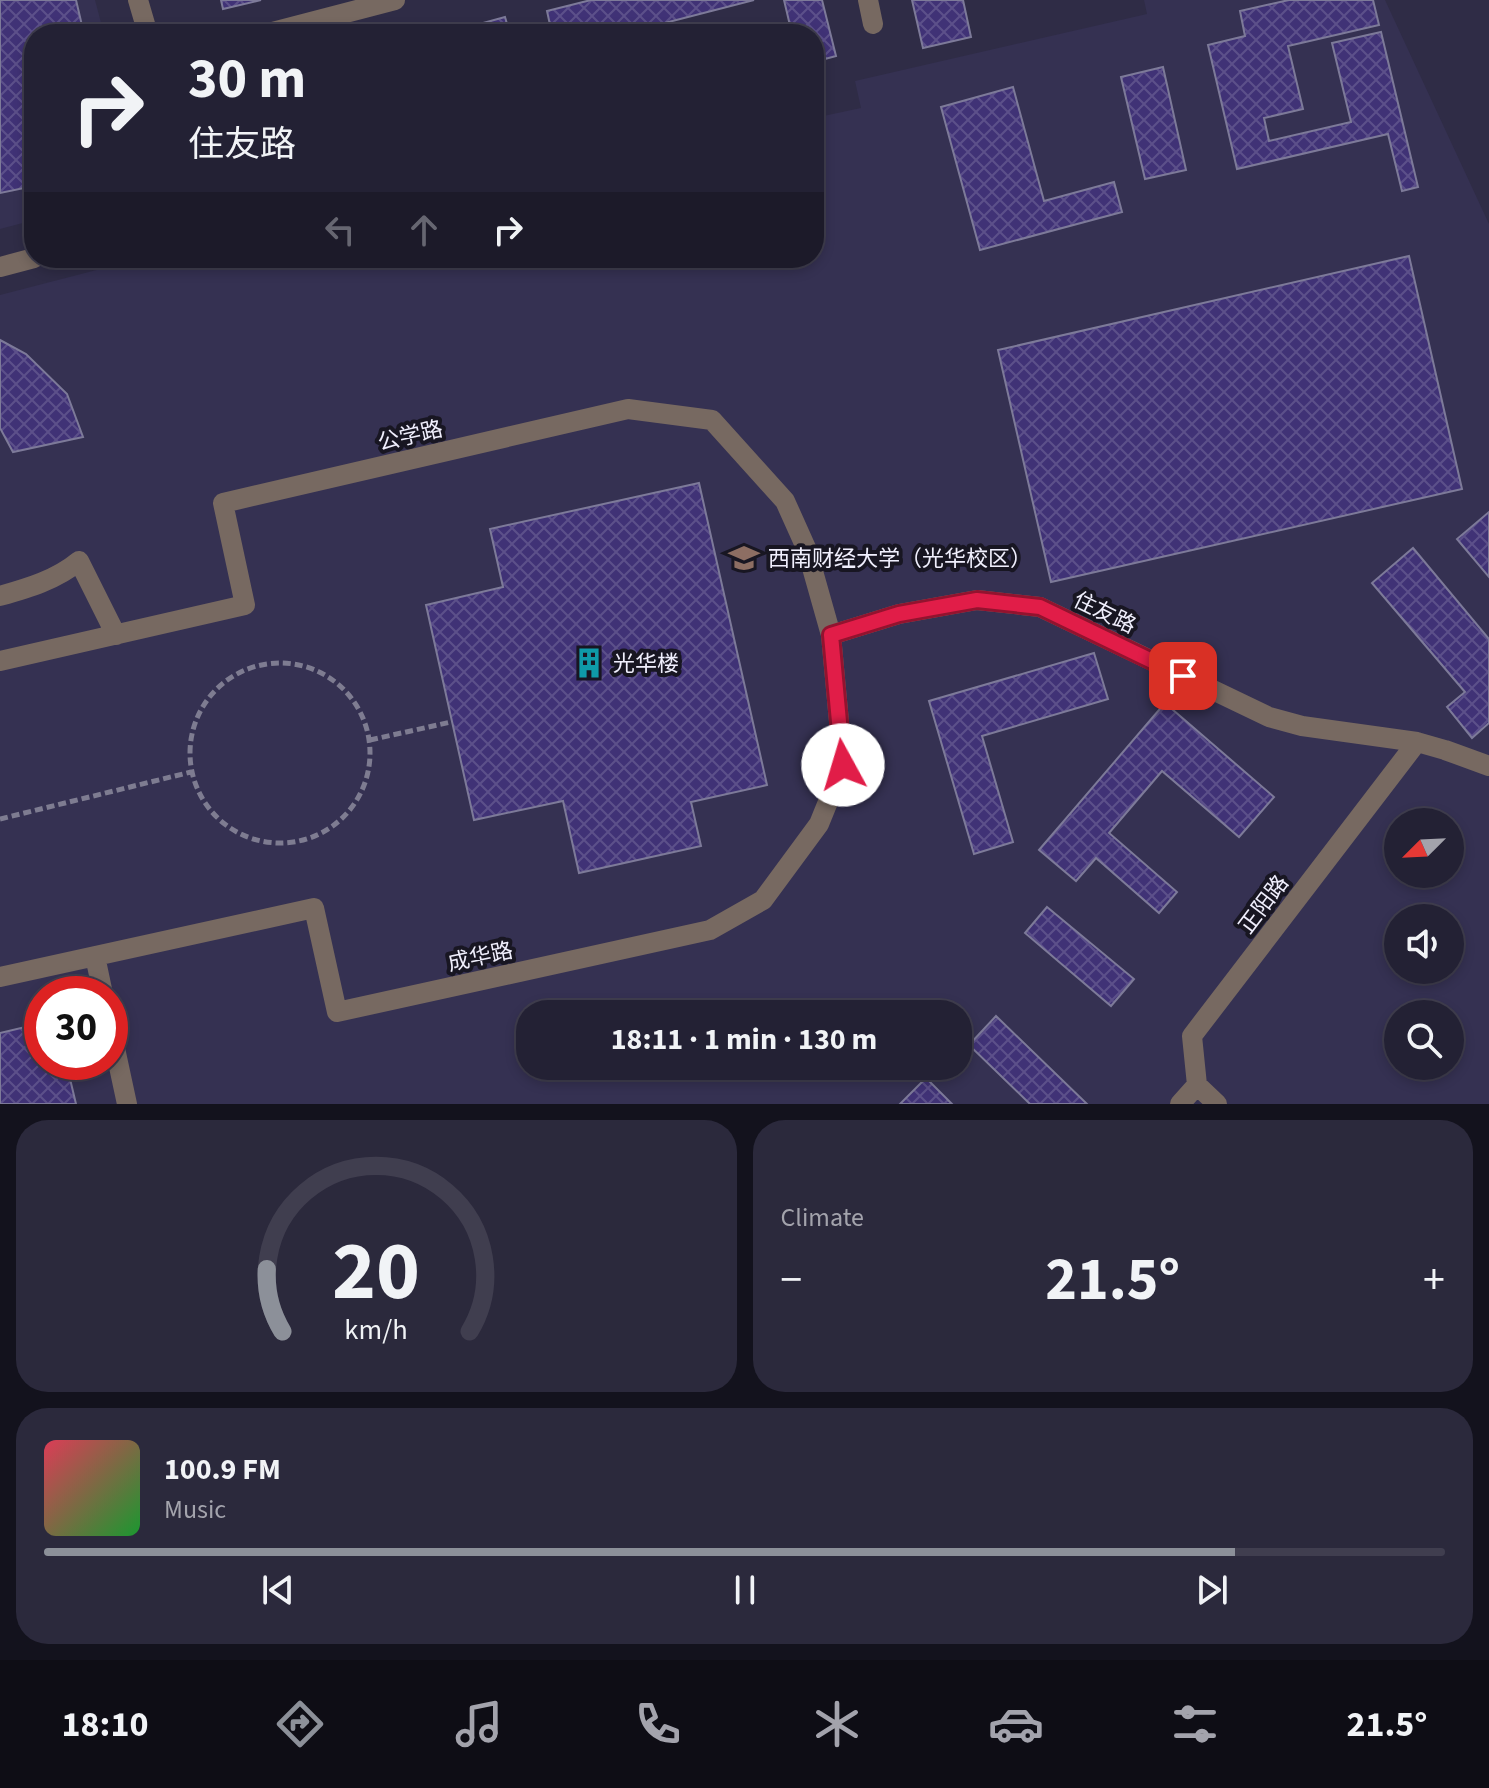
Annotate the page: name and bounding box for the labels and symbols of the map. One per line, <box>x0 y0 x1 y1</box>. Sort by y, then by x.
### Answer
street label: 公学路 <box>374 413 446 459</box>
school or university icon: 西南财经大学（光华校区） <box>727 541 761 575</box>
place label: 西南财经大学（光华校区） <box>768 543 1032 575</box>
street label: 住友路 <box>1068 584 1141 642</box>
pin <box>1149 642 1217 710</box>
building icon: 光华楼 <box>572 646 606 680</box>
place label: 光华楼 <box>613 648 679 680</box>
position arrow <box>801 723 885 807</box>
north arrow <box>1384 808 1464 888</box>
street label: 正阳路 <box>1231 869 1296 941</box>
street label: 成华路 <box>445 934 516 979</box>
speed limit sign: 30 <box>24 976 128 1080</box>

